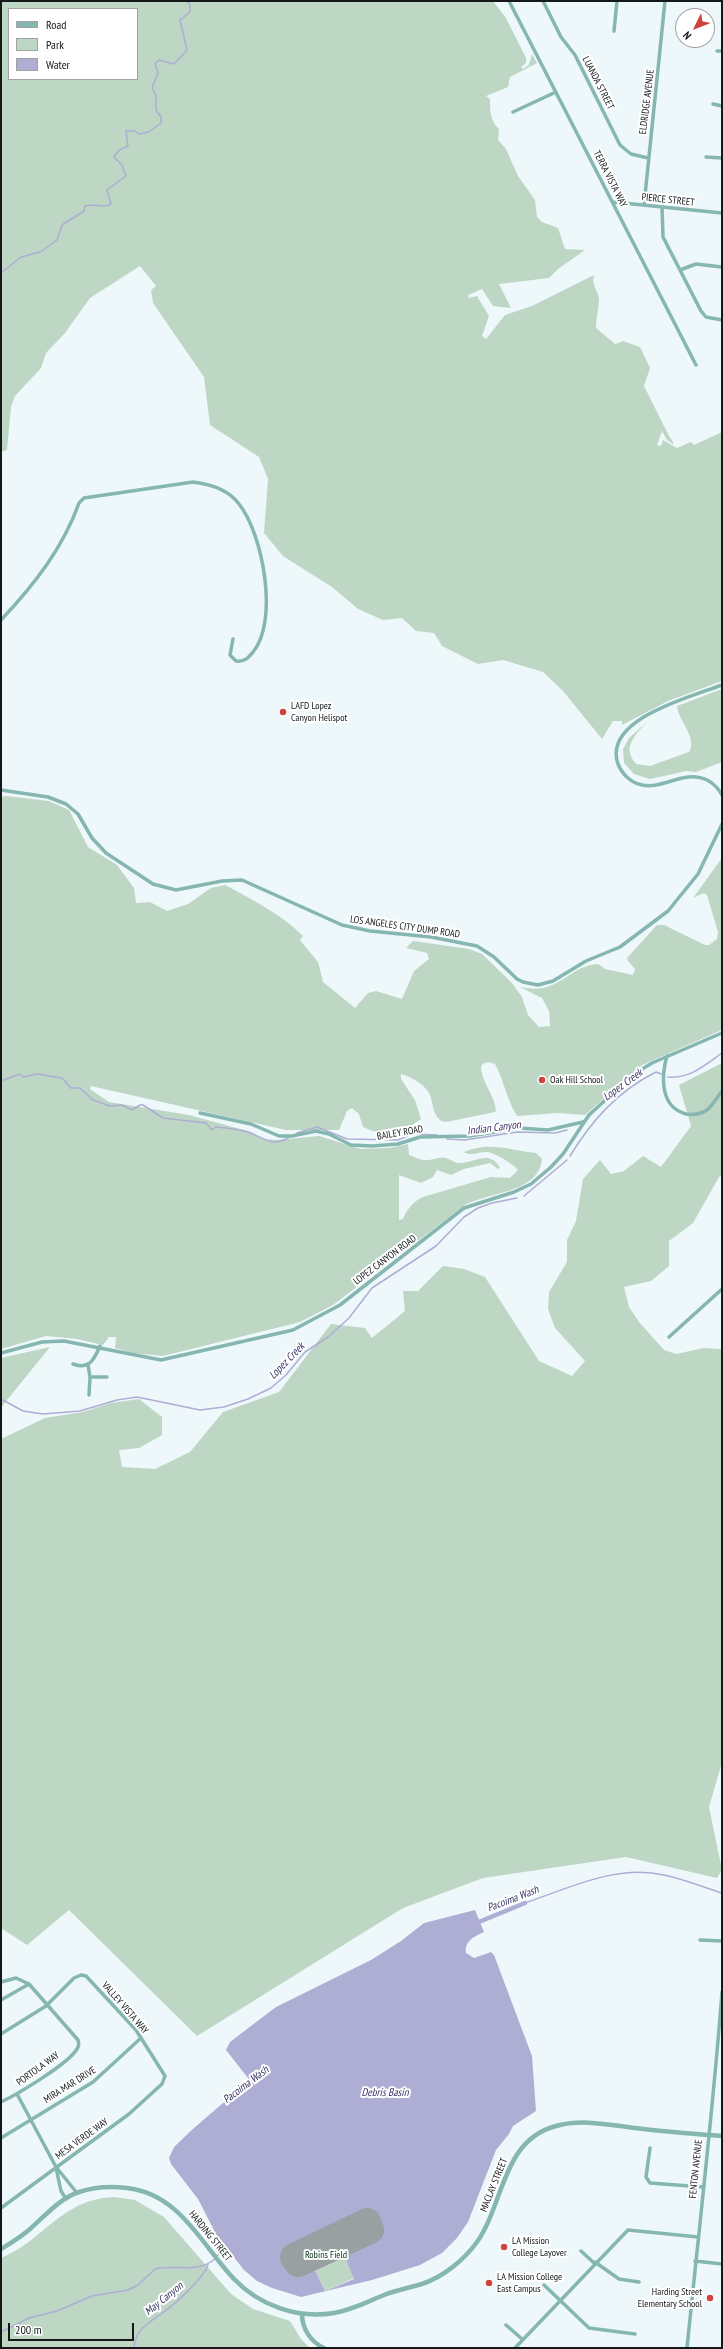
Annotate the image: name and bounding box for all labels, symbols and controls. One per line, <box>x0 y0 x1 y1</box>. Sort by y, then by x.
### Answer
legend <box>8 8 138 80</box>
north arrow <box>675 8 715 48</box>
text: Road <box>46 17 66 32</box>
text: N <box>680 29 694 42</box>
text: Park <box>46 37 64 52</box>
street label: LUANDA STREET <box>579 54 617 112</box>
text: Water <box>46 57 70 72</box>
street label: ELDRIDGE AVENUE <box>637 69 657 135</box>
street label: TERRA VISTA WAY <box>591 149 629 209</box>
street label: PIERCE STREET <box>641 191 695 209</box>
place label: LAFD Lopez Canyon Helispot <box>291 700 347 724</box>
marker: LAFD Lopez Canyon Helispot <box>278 707 288 717</box>
street label: LOS ANGELES CITY DUMP ROAD <box>349 913 461 941</box>
water label: Lopez Creek <box>601 1066 645 1104</box>
place label: Oak Hill School <box>550 1074 603 1086</box>
marker: Oak Hill School <box>537 1075 547 1085</box>
water label: Indian Canyon <box>466 1118 522 1138</box>
street label: BAILEY ROAD <box>376 1123 424 1143</box>
street label: LOPEZ CANYON ROAD <box>351 1232 419 1288</box>
water label: Lopez Creek <box>266 1340 308 1382</box>
water label: Pacoima Wash <box>486 1883 540 1915</box>
street label: VALLEY VISTA WAY <box>99 1979 151 2037</box>
street label: PORTOLA WAY <box>14 2049 62 2089</box>
street label: MIRA MAR DRIVE <box>42 2064 98 2106</box>
water label: Pacoima Wash <box>221 2064 271 2106</box>
water label: Debris Basin <box>361 2086 409 2100</box>
street label: MESA VERDE WAY <box>53 2116 111 2162</box>
street label: FENTON AVENUE <box>687 2139 705 2199</box>
street label: MACLAY STREET <box>478 2156 510 2214</box>
street label: HARDING STREET <box>186 2208 234 2264</box>
place label: LA Mission College Layover <box>512 2235 567 2258</box>
marker: LA Mission College Layover <box>499 2242 509 2252</box>
park label: Robins Field <box>305 2249 347 2261</box>
place label: LA Mission College East Campus <box>497 2271 562 2294</box>
marker: LA Mission College East Campus <box>484 2278 494 2288</box>
water label: May Canyon <box>142 2279 186 2319</box>
place label: Harding Street Elementary School <box>638 2286 702 2310</box>
marker: Harding Street Elementary School <box>705 2293 715 2303</box>
scale bar <box>10 2315 136 2341</box>
text: 200 m <box>15 2322 42 2337</box>

